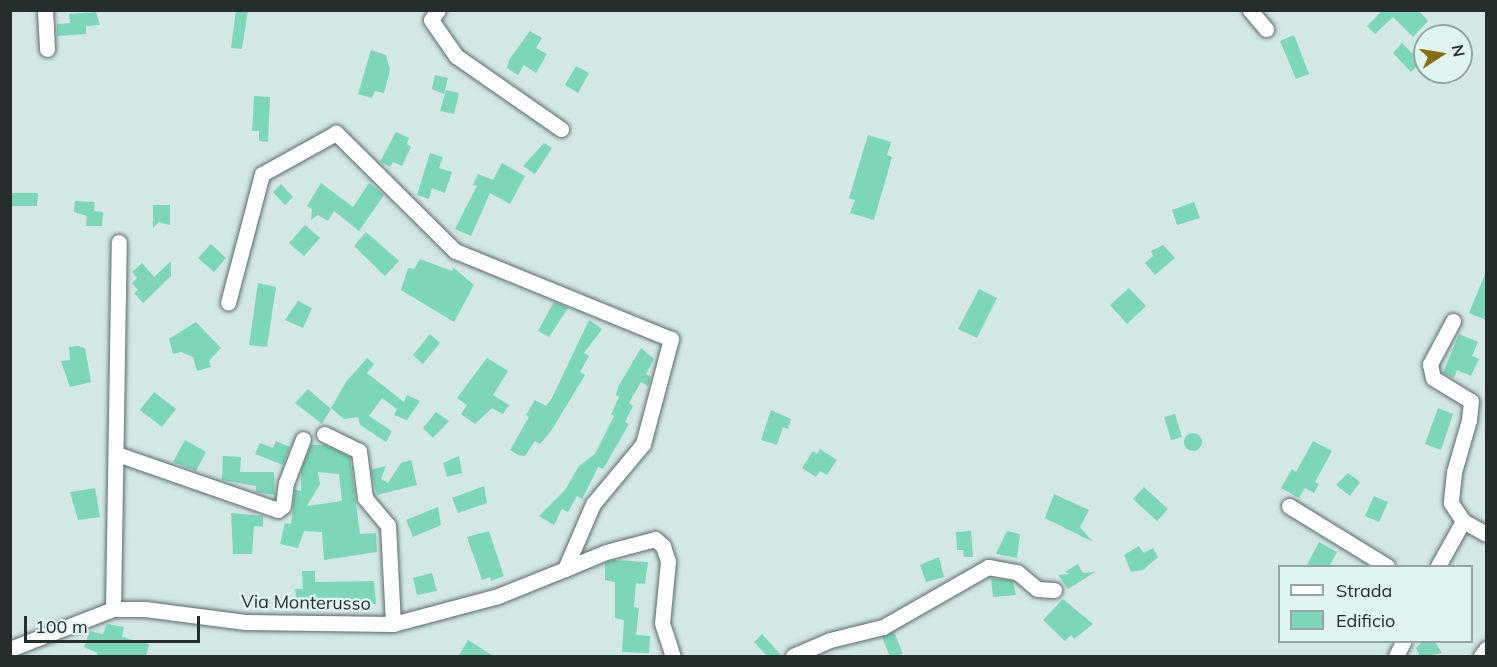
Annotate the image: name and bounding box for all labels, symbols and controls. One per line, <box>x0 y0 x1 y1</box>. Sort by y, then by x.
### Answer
north arrow <box>1413 24 1473 84</box>
text: N <box>1448 43 1470 59</box>
legend <box>1278 565 1473 643</box>
text: Strada <box>1336 579 1392 602</box>
street label: Via Monterusso <box>241 591 371 615</box>
scale bar <box>27 604 202 642</box>
text: Edificio <box>1336 609 1395 632</box>
text: 100 m <box>35 615 88 638</box>

